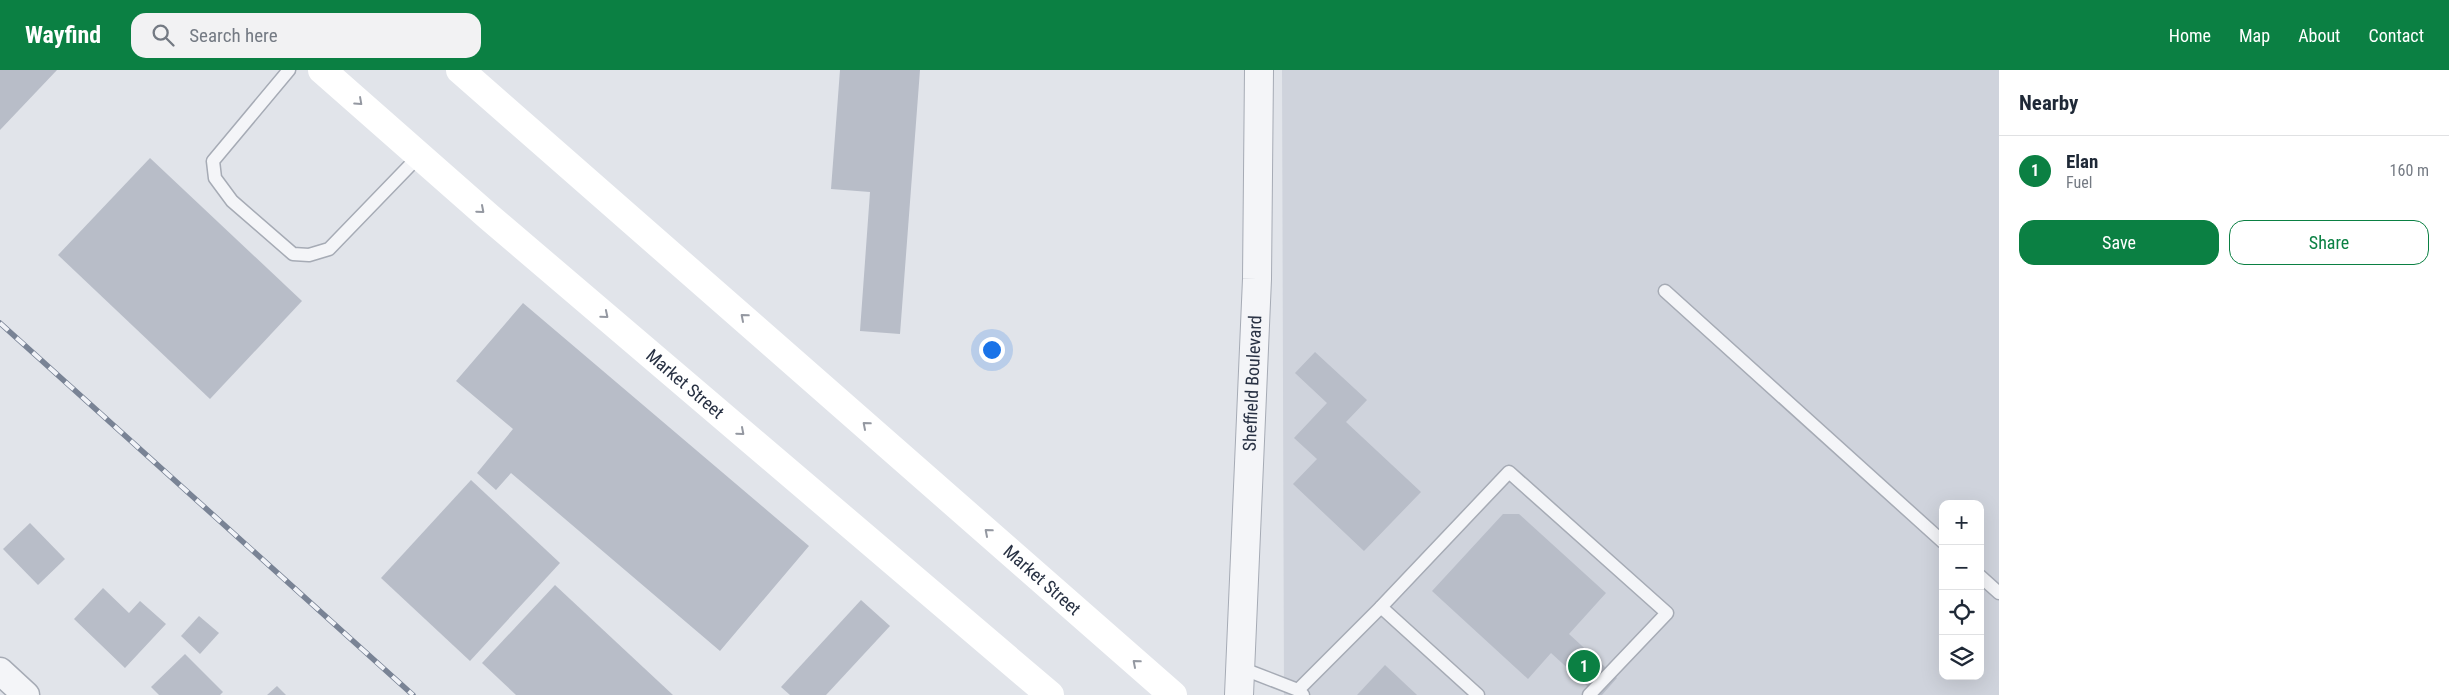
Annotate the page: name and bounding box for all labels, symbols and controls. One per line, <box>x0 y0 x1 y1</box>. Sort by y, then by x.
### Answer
search box <box>131 13 481 58</box>
text: Wayfind <box>25 21 101 49</box>
icon: search <box>149 21 177 49</box>
text: Search here <box>189 24 278 47</box>
text: Home <box>2169 25 2211 46</box>
text: Map <box>2239 25 2270 46</box>
text: About <box>2298 25 2340 46</box>
text: Contact <box>2368 25 2424 46</box>
text: Nearby <box>2019 91 2078 115</box>
one-way arrow <box>353 97 362 106</box>
text: Elan <box>2066 150 2098 173</box>
text: 1 <box>2031 161 2039 180</box>
text: 160 m <box>2390 161 2429 180</box>
text: Fuel <box>2066 173 2092 192</box>
one-way arrow <box>475 204 484 213</box>
button: Save <box>2019 220 2219 265</box>
button: Share <box>2229 220 2429 265</box>
one-way arrow <box>599 309 608 318</box>
one-way arrow <box>741 315 750 323</box>
street label: Sheffield Boulevard <box>1239 315 1265 452</box>
your location <box>979 337 1005 363</box>
street label: Market Street <box>642 345 729 423</box>
one-way arrow <box>863 422 872 431</box>
one-way arrow <box>736 426 745 435</box>
map controls <box>1939 500 1984 680</box>
button: + <box>1939 500 1984 545</box>
one-way arrow <box>984 529 993 538</box>
street label: Market Street <box>999 540 1085 619</box>
button: − <box>1939 545 1984 590</box>
button: locate <box>1939 590 1984 635</box>
button: layers <box>1939 635 1984 680</box>
pin: 1 <box>1568 647 1600 685</box>
one-way arrow <box>1133 660 1142 669</box>

